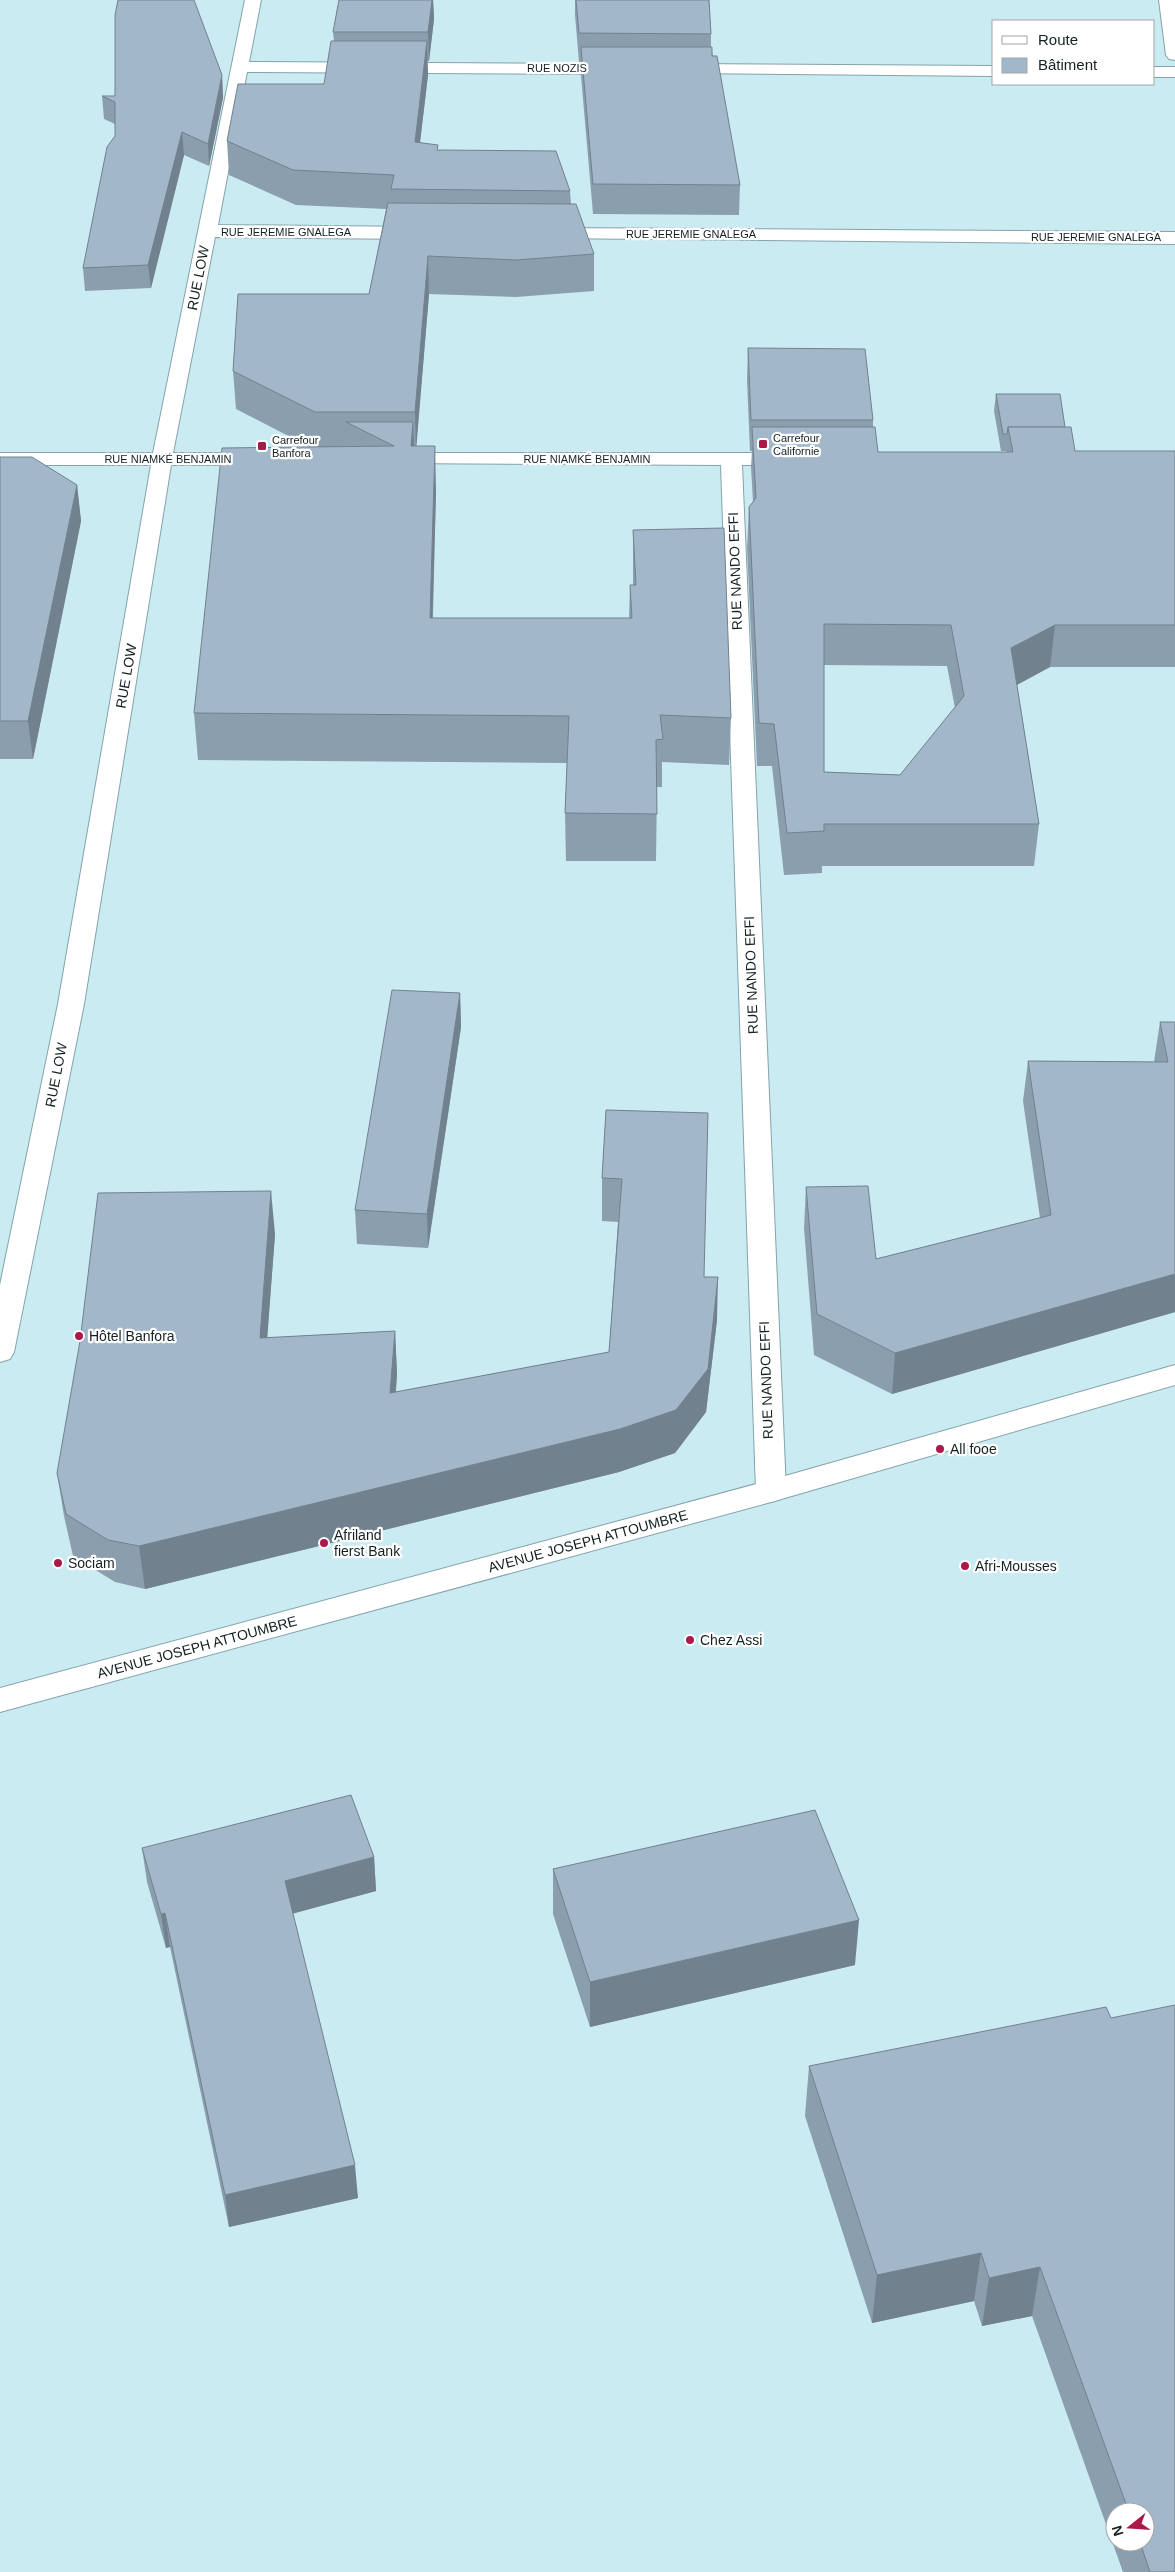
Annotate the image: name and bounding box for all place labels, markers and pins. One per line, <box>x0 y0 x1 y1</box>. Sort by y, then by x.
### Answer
place label: Carrefour Californie <box>773 432 820 457</box>
place label: Carrefour Banfora <box>272 434 319 459</box>
marker: Carrefour Californie <box>757 438 769 450</box>
marker: Carrefour Banfora <box>256 440 268 452</box>
place label: Hôtel Banfora <box>89 1328 175 1344</box>
marker: Hôtel Banfora <box>73 1330 85 1342</box>
place label: All fooe <box>950 1441 997 1457</box>
marker: All fooe <box>934 1443 946 1455</box>
place label: Afriland fierst Bank <box>334 1527 401 1559</box>
marker: Afriland fierst Bank <box>318 1537 330 1549</box>
place label: Sociam <box>68 1555 115 1571</box>
marker: Sociam <box>52 1557 64 1569</box>
place label: Afri-Mousses <box>975 1558 1057 1574</box>
marker: Afri-Mousses <box>959 1560 971 1572</box>
place label: Chez Assi <box>700 1632 762 1648</box>
marker: Chez Assi <box>684 1634 696 1646</box>

